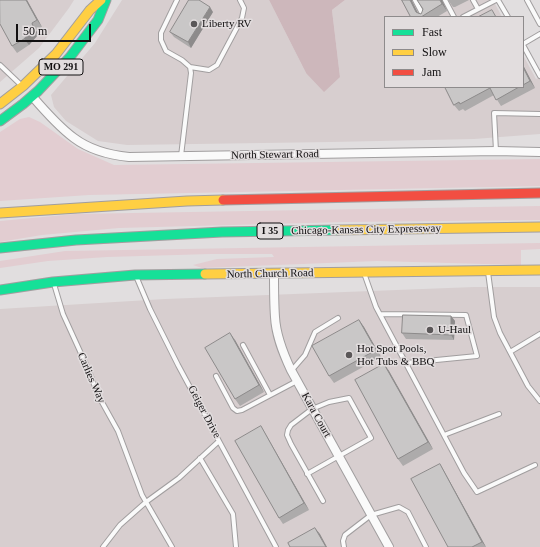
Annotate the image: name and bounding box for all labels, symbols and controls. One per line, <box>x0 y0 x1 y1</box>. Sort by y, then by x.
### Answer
scale bar <box>18 16 93 42</box>
legend <box>384 16 524 88</box>
place label: Liberty RV <box>202 17 252 31</box>
marker: Liberty RV <box>189 19 199 29</box>
text: 50 m <box>23 24 47 38</box>
text: Fast <box>422 25 442 39</box>
text: Slow <box>422 45 447 59</box>
road number: MO 291 <box>39 59 83 75</box>
text: Jam <box>422 65 441 79</box>
street label: North Stewart Road <box>231 148 319 162</box>
street label: Chicago-Kansas City Expressway <box>291 222 441 238</box>
road number: I 35 <box>257 223 283 239</box>
street label: North Church Road <box>227 267 313 281</box>
place label: U-Haul <box>438 323 471 337</box>
marker: U-Haul <box>425 325 435 335</box>
place label: Hot Spot Pools, Hot Tubs & BBQ <box>357 342 435 368</box>
marker: Hot Spot Pools, Hot Tubs & BBQ <box>344 350 354 360</box>
street label: Carlies Way <box>74 351 108 405</box>
street label: Geiger Drive <box>185 383 223 441</box>
street label: Kara Court <box>298 390 334 440</box>

